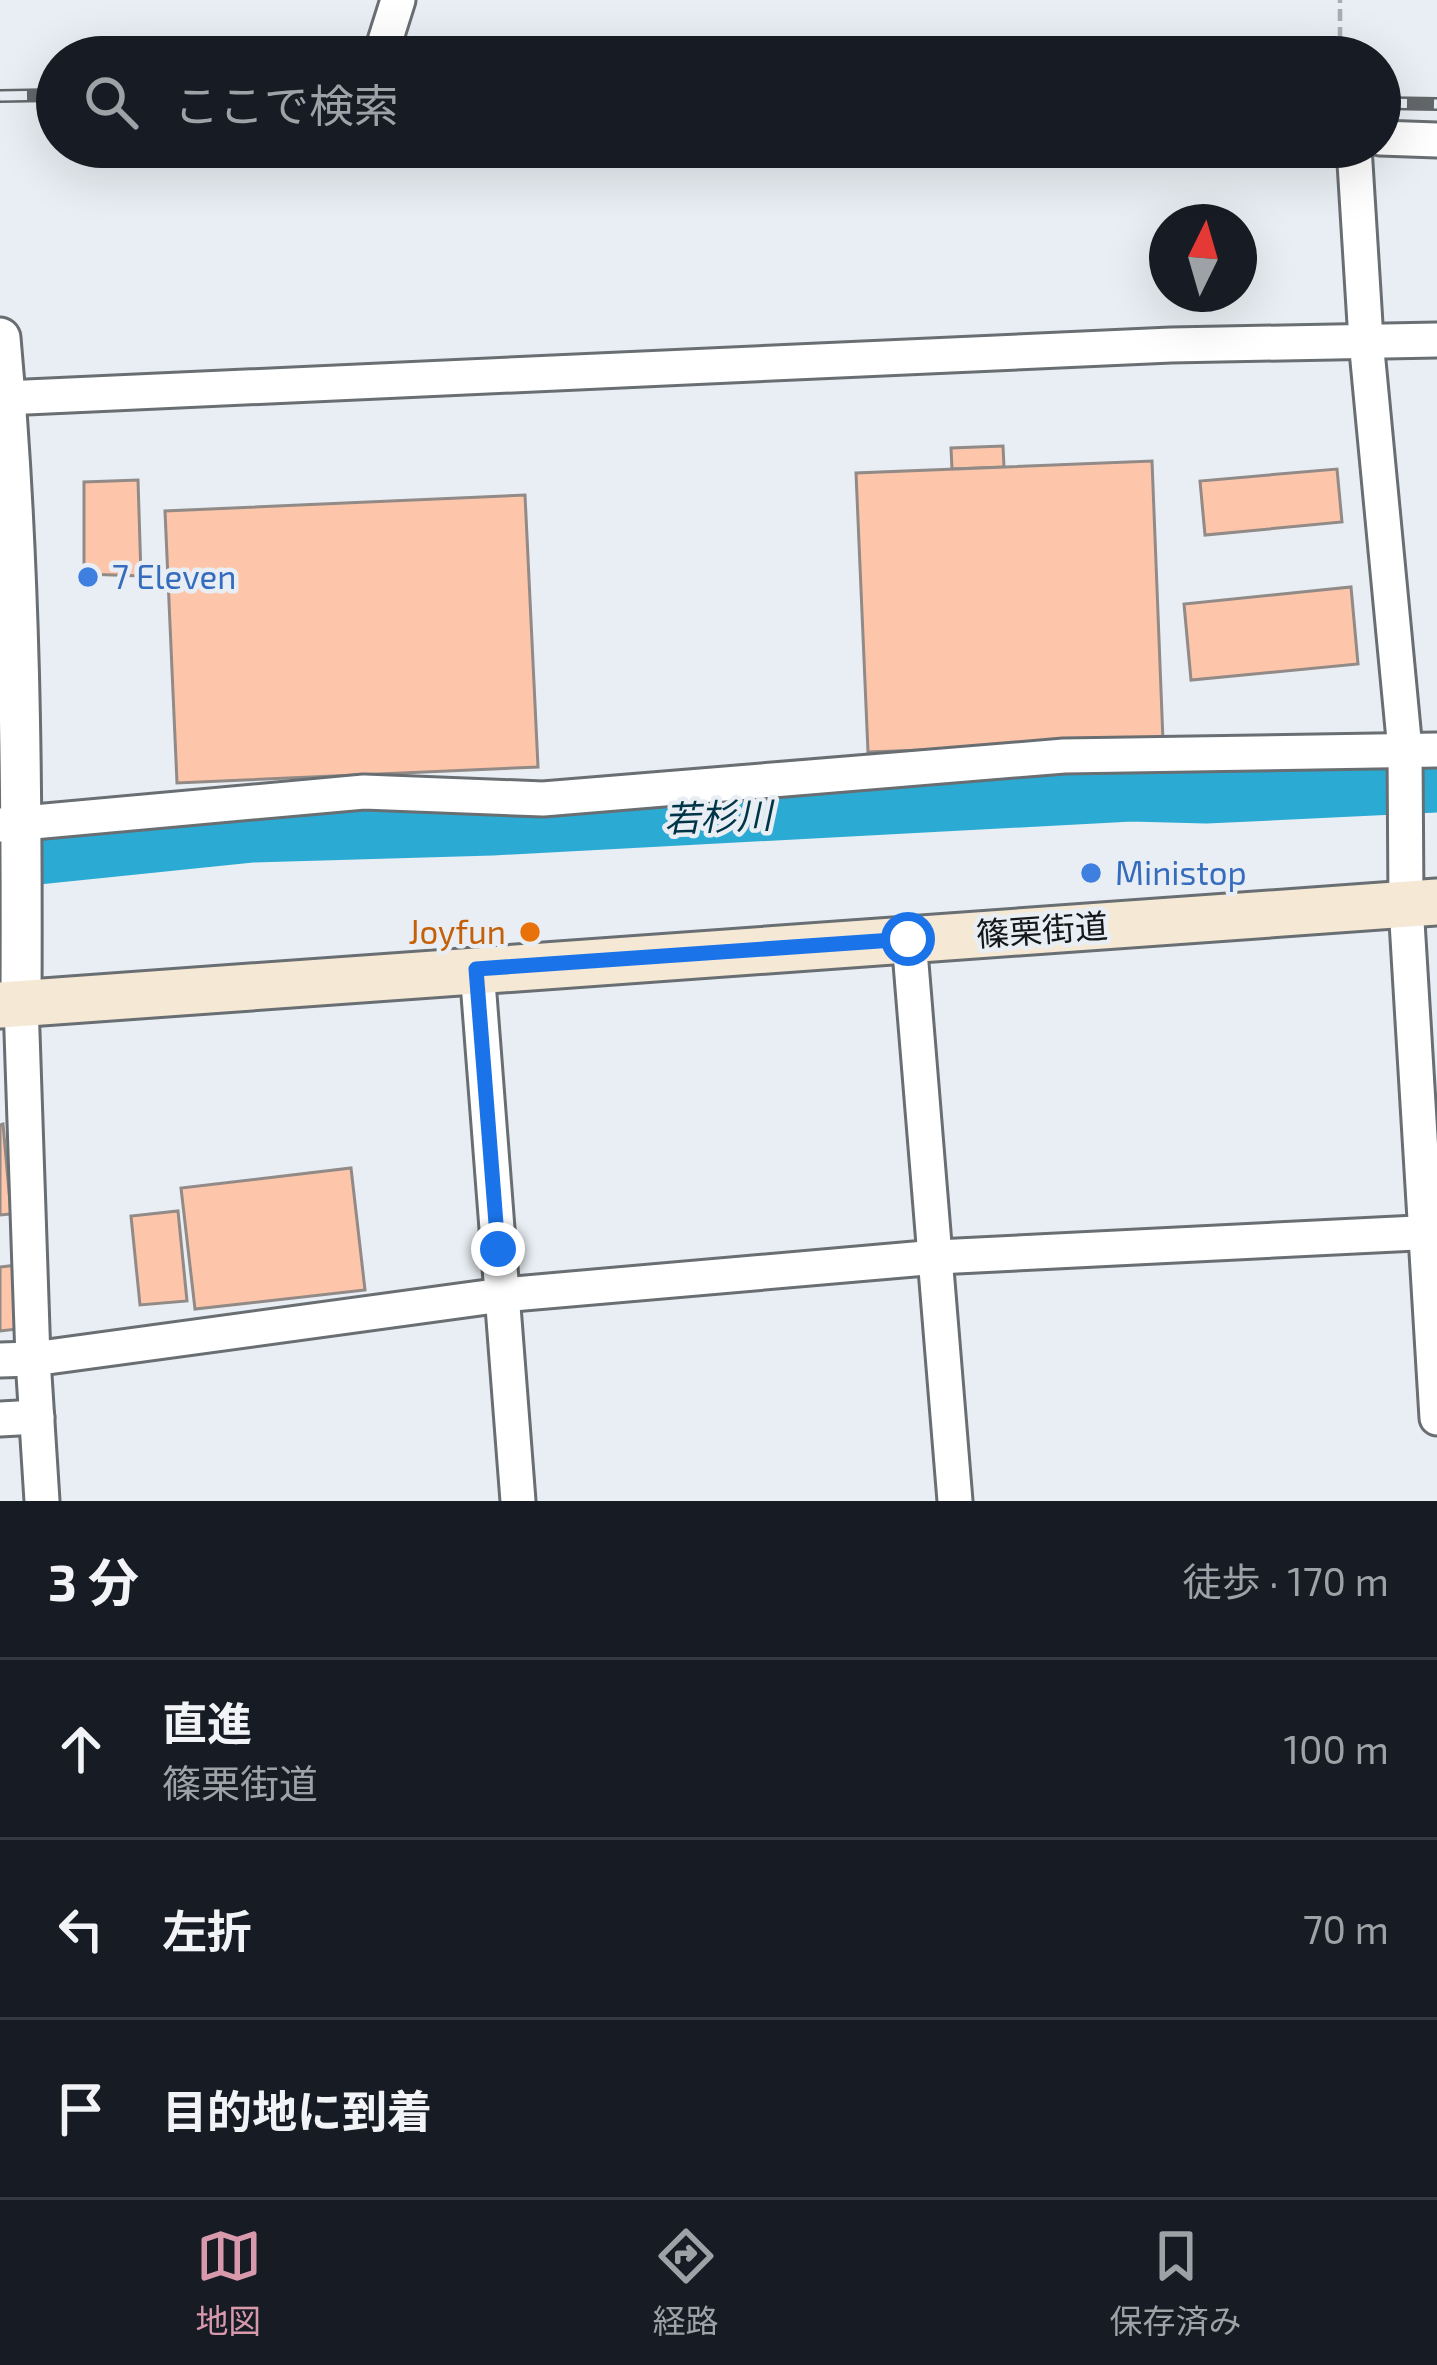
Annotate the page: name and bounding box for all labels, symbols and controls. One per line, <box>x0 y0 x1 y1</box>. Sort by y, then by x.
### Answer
search box <box>36 36 1401 168</box>
icon: search <box>78 69 144 135</box>
text: ここで検索 <box>174 77 399 131</box>
north arrow <box>1149 204 1257 312</box>
place label: 7 Eleven <box>112 556 236 596</box>
marker: 7 Eleven <box>75 564 101 590</box>
water label: 若杉川 <box>663 792 777 839</box>
place label: Ministop <box>1115 852 1247 892</box>
marker: Ministop <box>1078 860 1104 886</box>
street label: 篠栗街道 <box>975 904 1109 954</box>
place label: Joyfun <box>408 911 506 951</box>
route start <box>881 912 935 966</box>
marker: Joyfun <box>517 919 543 945</box>
route end <box>471 1222 525 1276</box>
text: 3 分 <box>48 1550 139 1611</box>
text: 徒歩 · 170 m <box>1183 1557 1389 1604</box>
text: 直進 <box>162 1695 252 1749</box>
icon: ahead <box>48 1716 114 1782</box>
text: 100 m <box>1284 1725 1389 1772</box>
text: 篠栗街道 <box>162 1759 318 1806</box>
icon: left <box>48 1896 114 1962</box>
text: 左折 <box>162 1903 252 1957</box>
text: 70 m <box>1303 1905 1389 1952</box>
icon: arrive <box>48 2076 114 2142</box>
text: 目的地に到着 <box>162 2083 432 2137</box>
tab: 地図 <box>196 2223 262 2343</box>
tab: 経路 <box>653 2223 719 2343</box>
tab: 保存済み <box>1110 2223 1242 2343</box>

